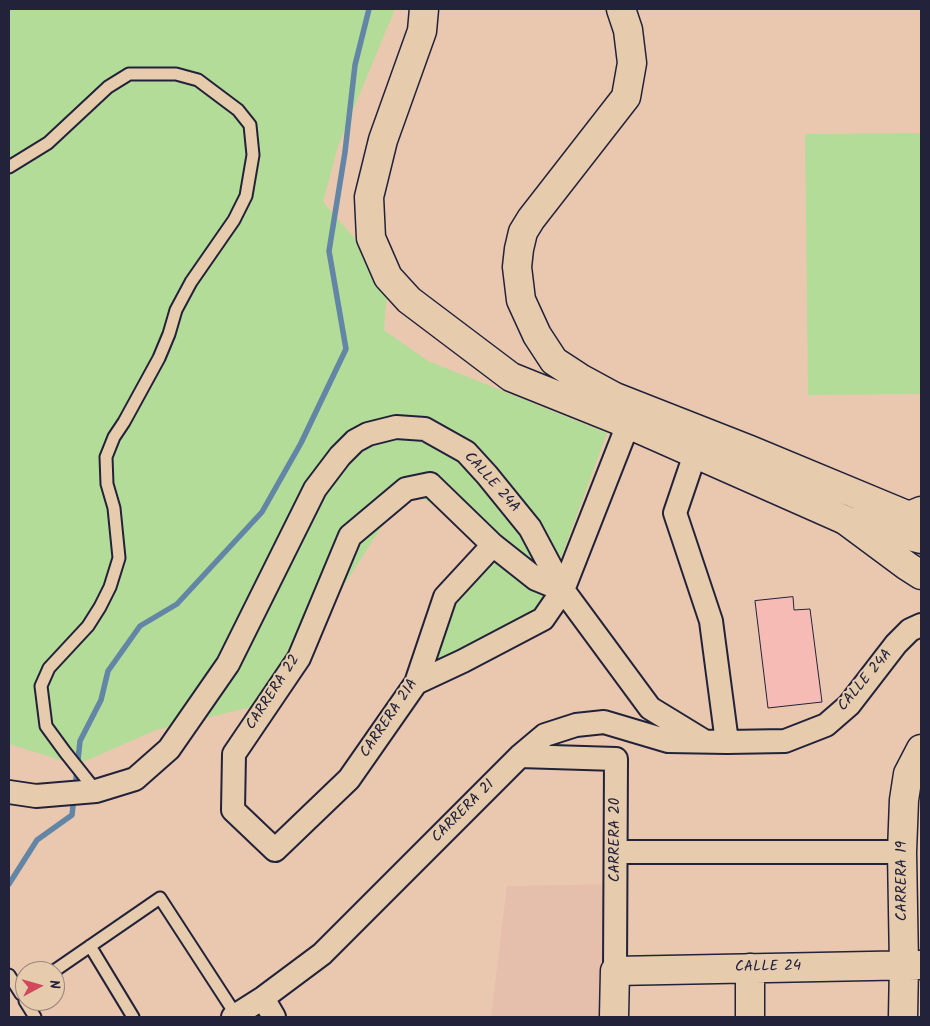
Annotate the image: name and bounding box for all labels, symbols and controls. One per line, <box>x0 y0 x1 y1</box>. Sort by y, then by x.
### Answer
street label: CALLE 24A <box>459 449 523 517</box>
street label: CALLE 24A <box>835 646 897 716</box>
street label: CARRERA 22 <box>243 652 305 734</box>
street label: CARRERA 21A <box>357 676 423 762</box>
street label: CARRERA 21 <box>429 777 499 847</box>
street label: CARRERA 20 <box>607 798 625 882</box>
street label: CARRERA 19 <box>894 841 912 921</box>
street label: CALLE 24 <box>735 958 801 978</box>
north arrow <box>15 961 65 1011</box>
text: N <box>43 979 65 990</box>

